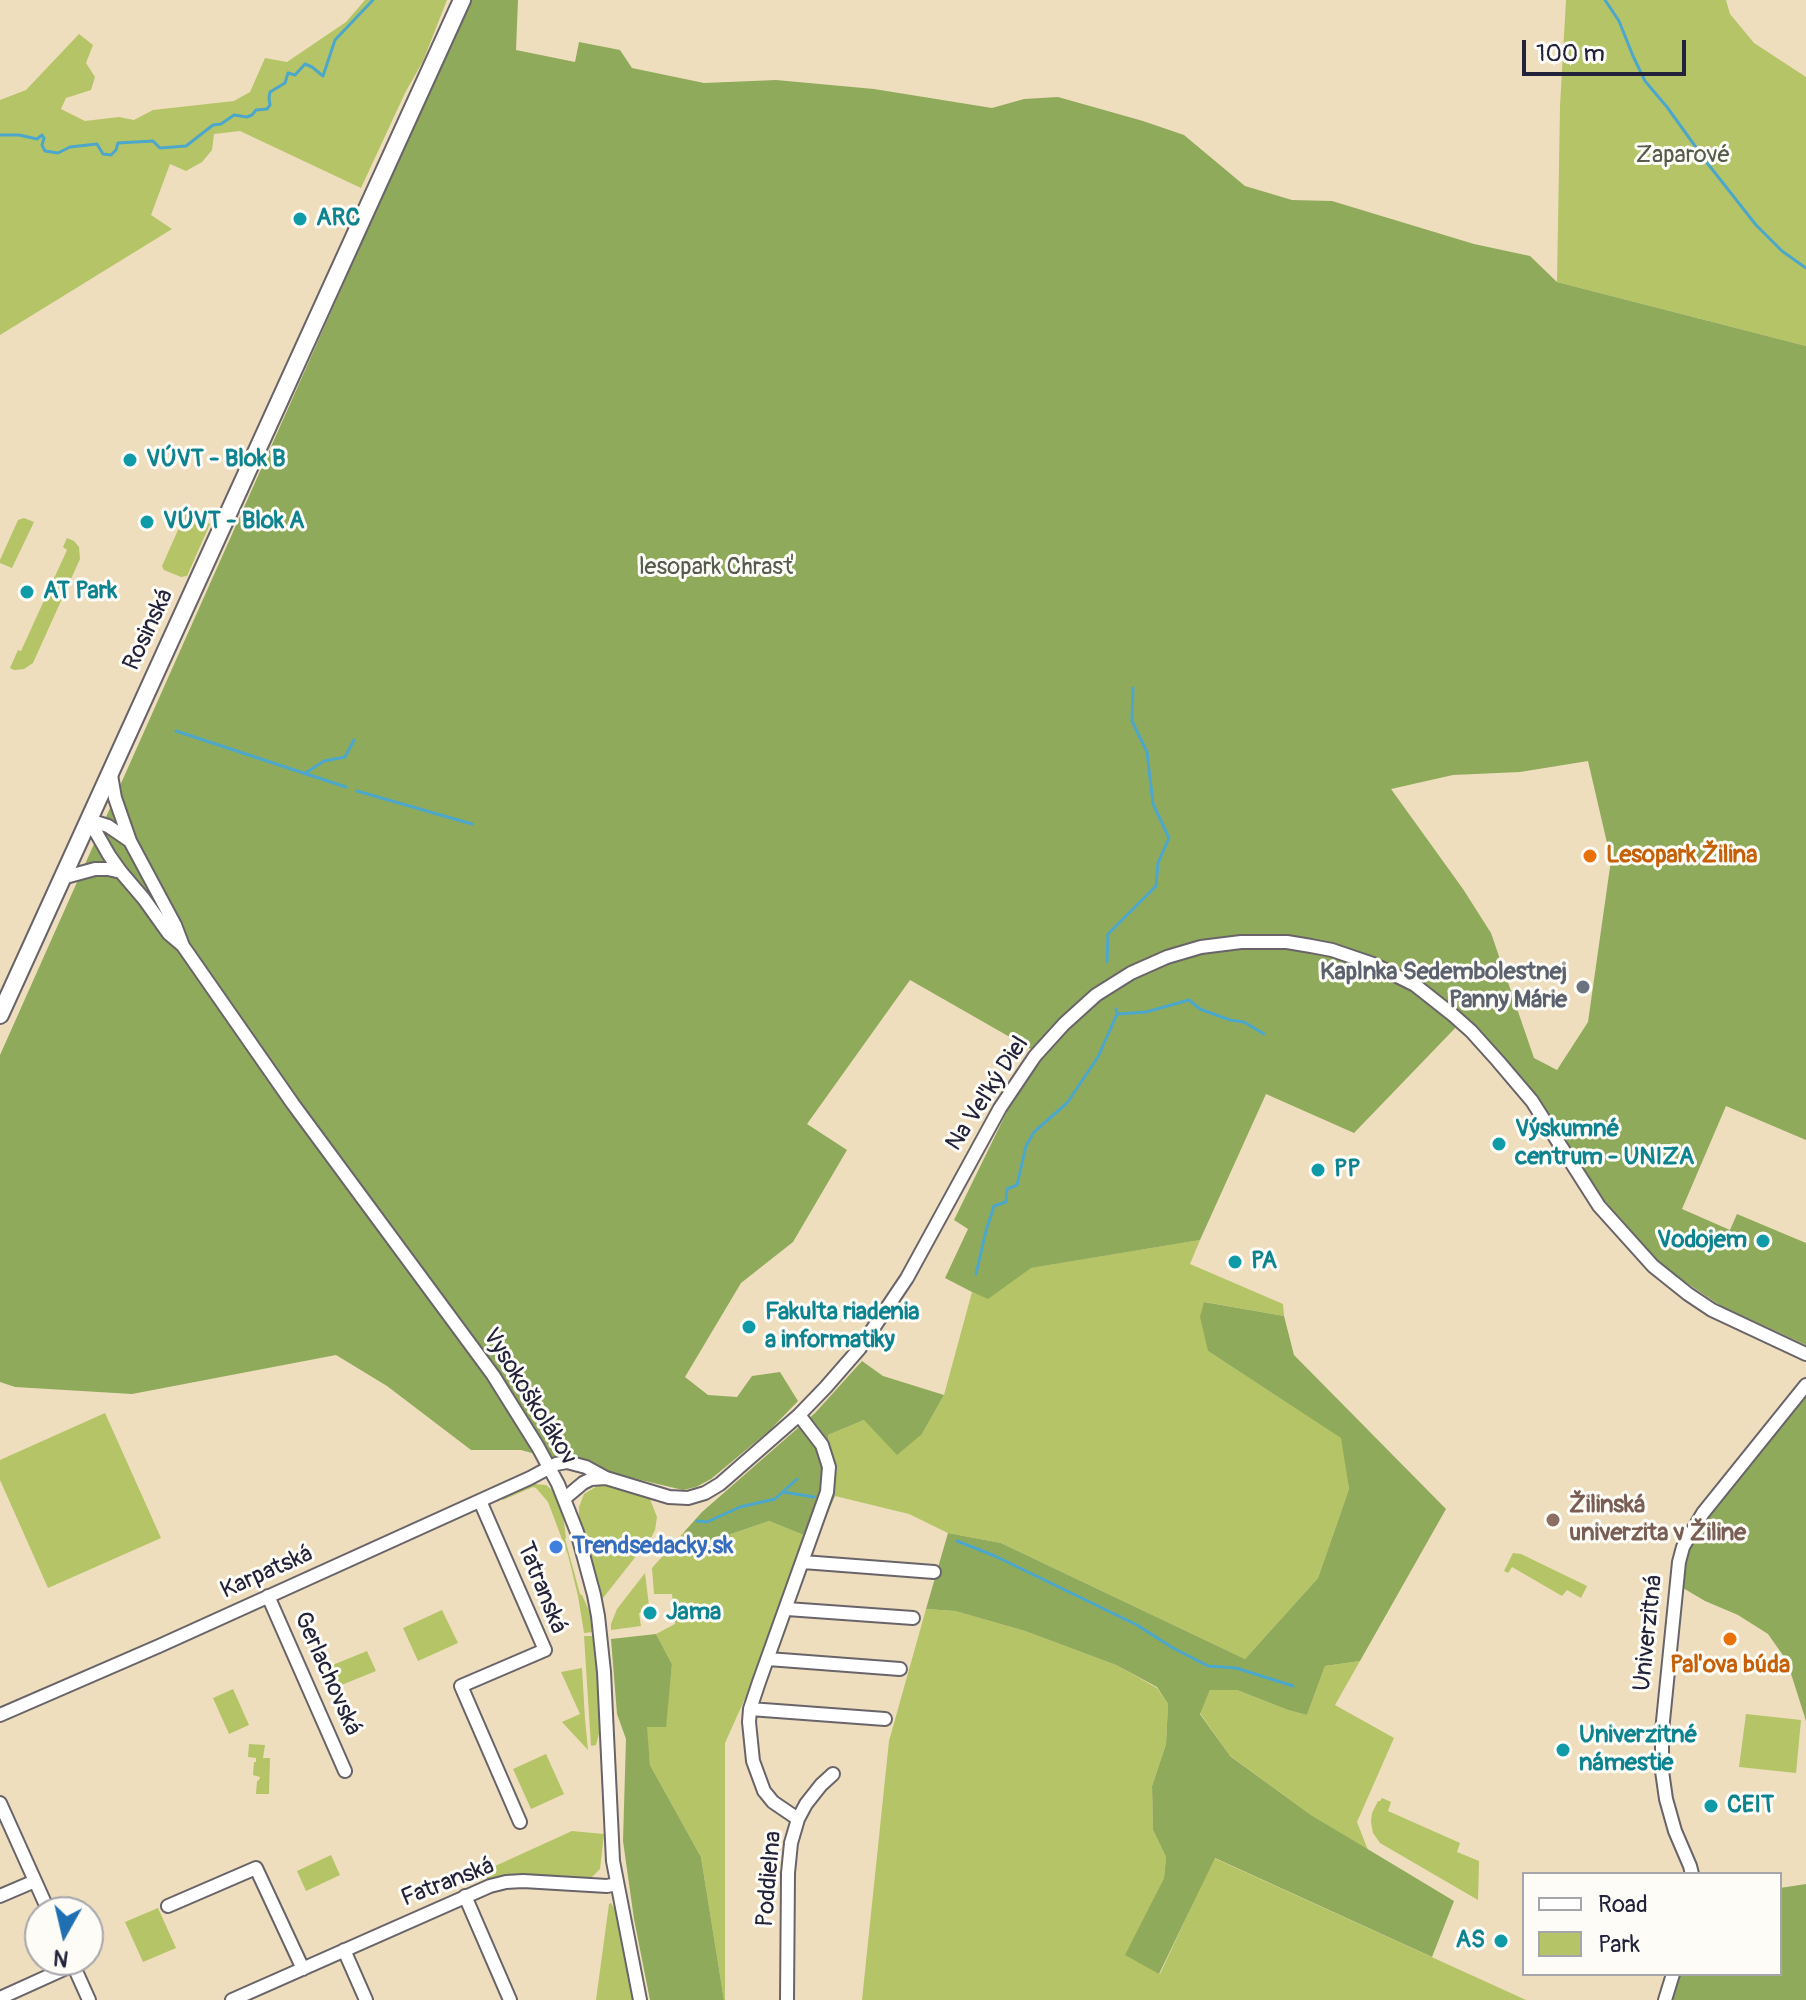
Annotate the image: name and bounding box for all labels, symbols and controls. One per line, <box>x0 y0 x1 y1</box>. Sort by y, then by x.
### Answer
scale bar <box>1526 24 1690 74</box>
text: 100 m <box>1536 39 1605 68</box>
park label: Zaparové <box>1636 142 1730 170</box>
place label: ARC <box>316 205 360 233</box>
marker: ARC <box>291 210 309 228</box>
place label: VÚVT - Blok B <box>146 446 286 474</box>
marker: VÚVT - Blok B <box>121 451 139 469</box>
place label: VÚVT - Blok A <box>163 508 305 536</box>
marker: VÚVT - Blok A <box>138 513 156 531</box>
park label: lesopark Chrasť <box>639 554 795 582</box>
place label: AT Park <box>43 578 117 606</box>
marker: AT Park <box>18 583 36 601</box>
street label: Rosinská <box>118 585 180 675</box>
place label: Lesopark Žilina <box>1606 842 1757 870</box>
marker: Lesopark Žilina <box>1581 847 1599 865</box>
place label: Kaplnka Sedembolestnej Panny Márie <box>1320 959 1567 1015</box>
marker: Kaplnka Sedembolestnej Panny Márie <box>1574 978 1592 996</box>
street label: Na Veľký Diel <box>940 1031 1036 1157</box>
place label: Výskumné centrum - UNIZA <box>1515 1116 1694 1172</box>
marker: Výskumné centrum - UNIZA <box>1490 1135 1508 1153</box>
place label: PP <box>1334 1156 1360 1184</box>
marker: PP <box>1309 1161 1327 1179</box>
place label: Vodojem <box>1657 1227 1747 1255</box>
marker: Vodojem <box>1754 1232 1772 1250</box>
place label: PA <box>1251 1248 1277 1276</box>
marker: PA <box>1226 1253 1244 1271</box>
place label: Fakulta riadenia a informatiky <box>765 1299 919 1355</box>
marker: Fakulta riadenia a informatiky <box>740 1318 758 1336</box>
street label: Vysokoškolákov <box>476 1323 582 1471</box>
place label: Žilinská univerzita v Žiline <box>1569 1492 1746 1548</box>
marker: Žilinská univerzita v Žiline <box>1544 1511 1562 1529</box>
place label: Trendsedacky.sk <box>572 1533 733 1561</box>
street label: Tatranská <box>510 1538 572 1638</box>
marker: Trendsedacky.sk <box>547 1538 565 1556</box>
street label: Karpatská <box>217 1540 317 1606</box>
street label: Univerzitná <box>1629 1573 1669 1693</box>
place label: Jama <box>666 1599 721 1627</box>
marker: Jama <box>641 1604 659 1622</box>
street label: Gerlachovská <box>287 1608 367 1740</box>
marker: Paľova búda <box>1721 1630 1739 1648</box>
place label: Paľova búda <box>1670 1652 1790 1680</box>
place label: Univerzitné námestie <box>1579 1722 1697 1778</box>
marker: Univerzitné námestie <box>1554 1741 1572 1759</box>
place label: CEIT <box>1727 1792 1774 1820</box>
marker: CEIT <box>1702 1797 1720 1815</box>
street label: Poddielna <box>751 1830 789 1928</box>
street label: Fatranská <box>397 1852 499 1914</box>
legend <box>1522 1872 1782 1976</box>
text: Road <box>1598 1890 1648 1919</box>
north arrow <box>24 1896 104 1976</box>
place label: AS <box>1455 1927 1485 1955</box>
text: Park <box>1598 1930 1640 1959</box>
marker: AS <box>1492 1932 1510 1950</box>
text: N <box>52 1943 70 1973</box>

